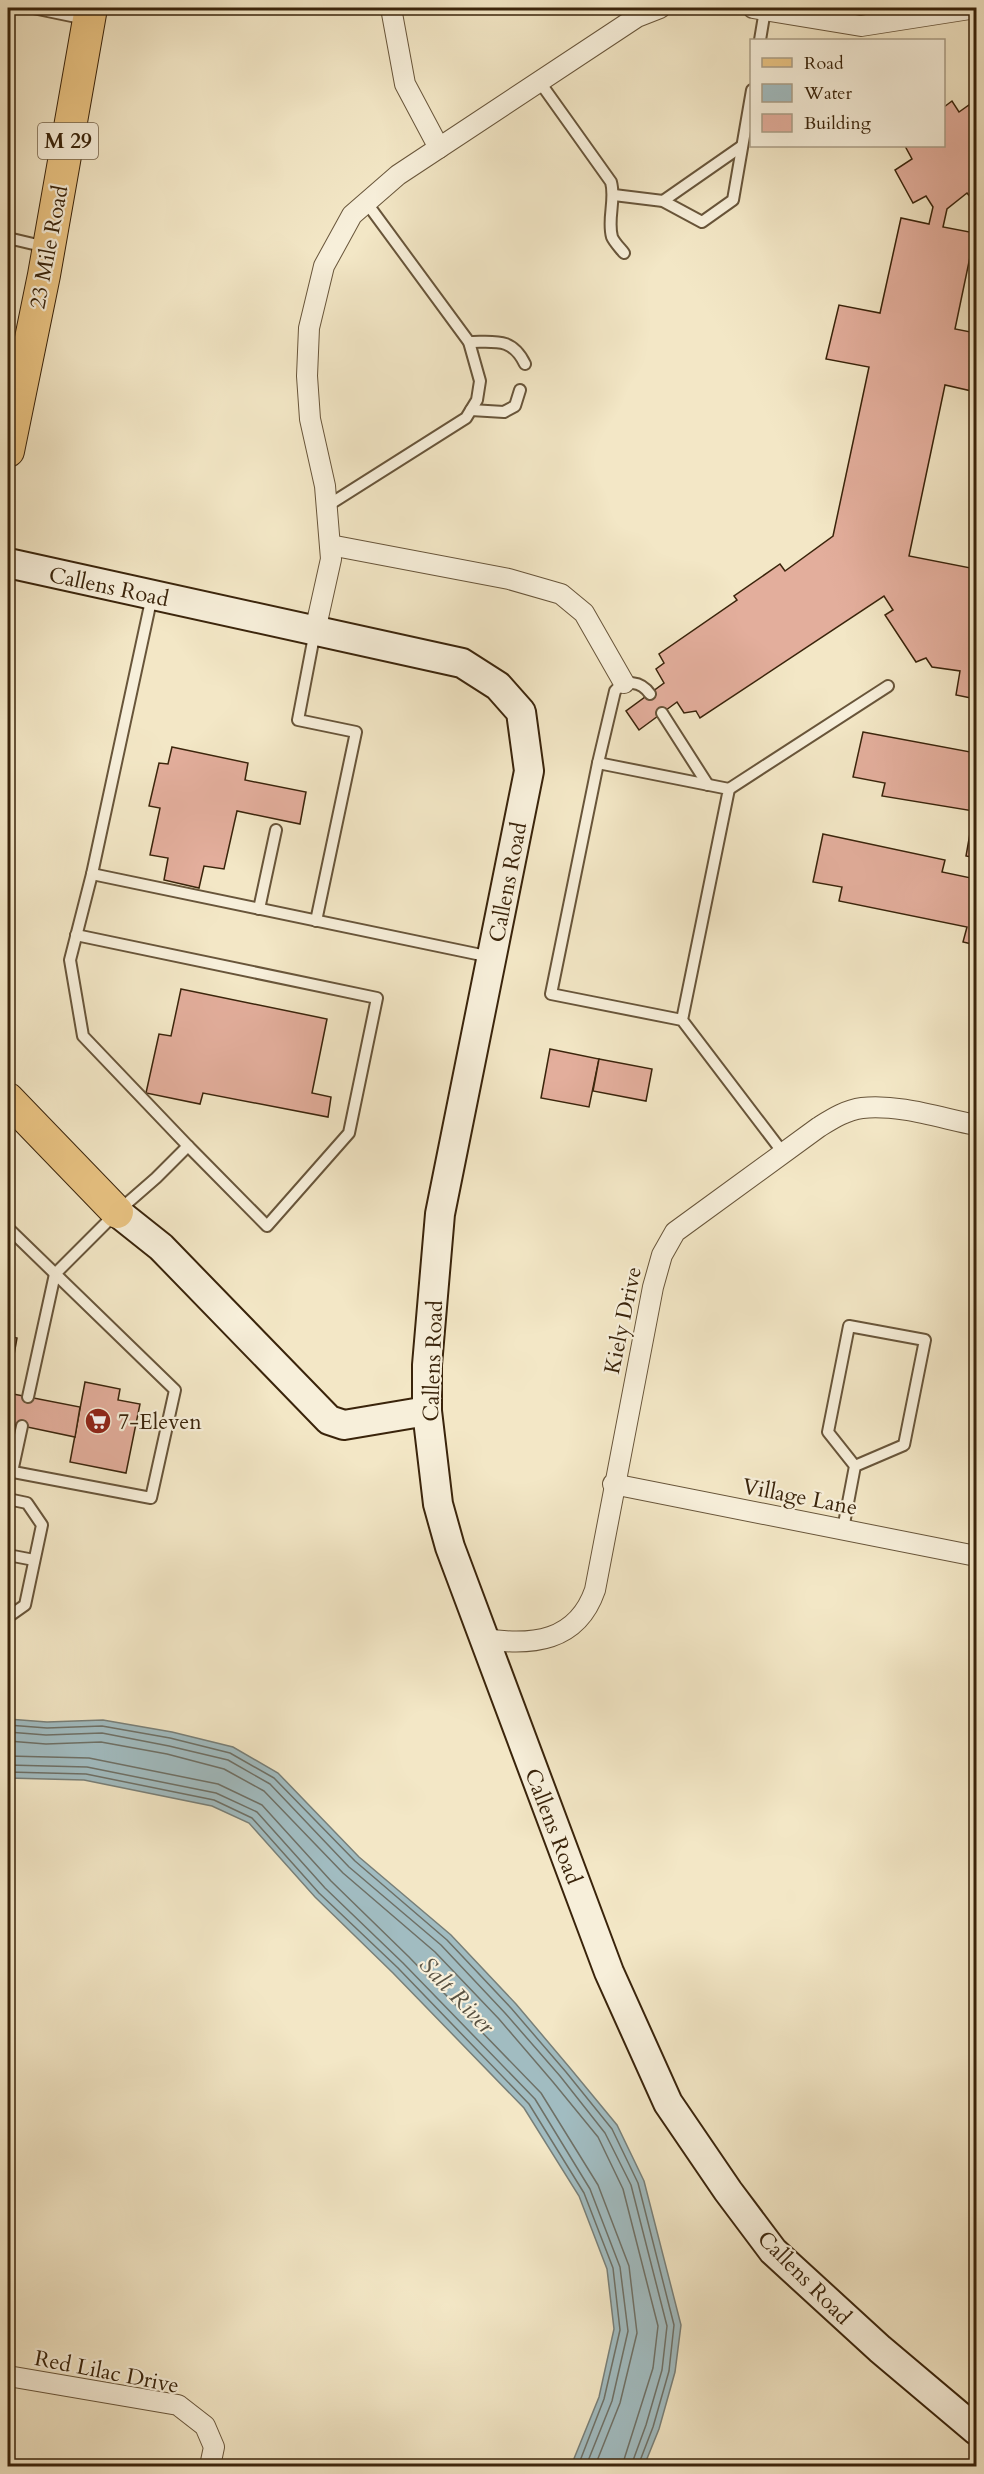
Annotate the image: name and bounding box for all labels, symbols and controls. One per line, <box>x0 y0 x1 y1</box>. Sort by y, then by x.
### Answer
legend <box>750 39 945 147</box>
text: Road <box>804 51 844 76</box>
text: Water <box>803 81 853 106</box>
text: Building <box>804 111 872 136</box>
road number: M 29 <box>38 123 98 159</box>
street label: 23 Mile Road <box>22 183 76 312</box>
street label: Callens Road <box>46 560 172 614</box>
street label: Callens Road <box>482 819 534 945</box>
street label: Kiely Drive <box>597 1264 649 1377</box>
street label: Callens Road <box>416 1299 450 1422</box>
supermarket icon: 7-Eleven <box>83 1406 113 1436</box>
place label: 7-Eleven <box>118 1407 202 1437</box>
street label: Village Lane <box>740 1471 860 1523</box>
street label: Callens Road <box>517 1764 589 1889</box>
water label: Salt River <box>411 1949 503 2042</box>
street label: Callens Road <box>751 2224 858 2332</box>
street label: Red Lilac Drive <box>32 2343 182 2401</box>

